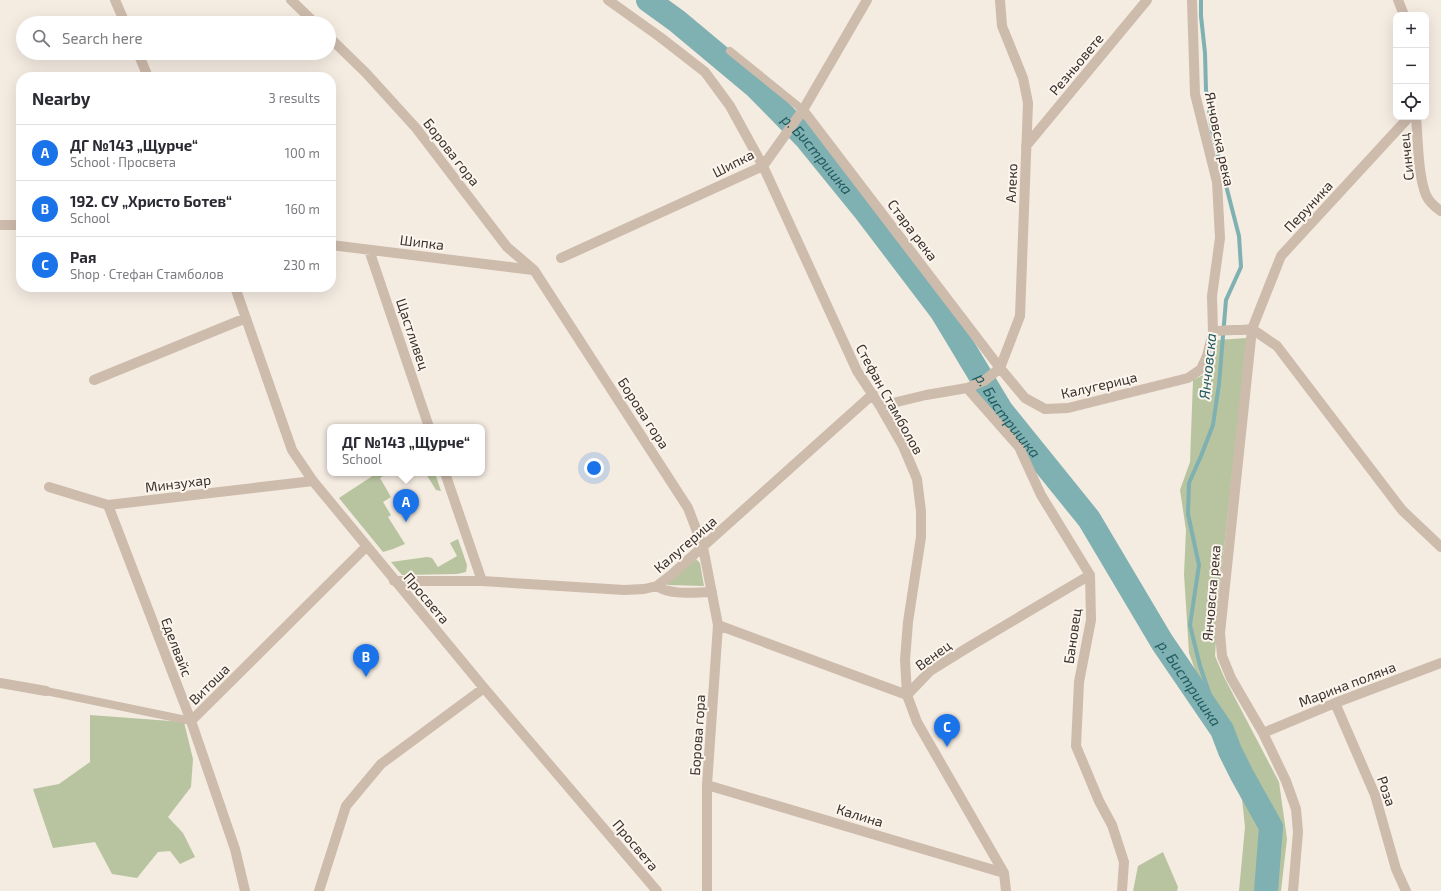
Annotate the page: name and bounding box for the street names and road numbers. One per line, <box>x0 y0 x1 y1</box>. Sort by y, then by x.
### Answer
street label: Резньовете <box>1045 30 1107 98</box>
street label: Янчовска река <box>1202 90 1238 188</box>
street label: Борова гора <box>420 115 484 189</box>
street label: Синчец <box>1395 132 1417 182</box>
street label: Шипка <box>709 145 757 181</box>
street label: Алеко <box>1002 163 1020 203</box>
street label: Перуника <box>1280 177 1336 235</box>
street label: Стара река <box>884 196 942 264</box>
street label: Шипка <box>399 231 445 253</box>
street label: Щастливец <box>393 296 433 372</box>
street label: Стефан Стамболов <box>853 341 927 457</box>
street label: Калугерица <box>1059 368 1139 402</box>
street label: Борова гора <box>615 374 673 452</box>
street label: Минзухар <box>144 471 212 495</box>
street label: Калугерица <box>650 512 720 576</box>
street label: Янчовска река <box>1198 544 1224 642</box>
street label: Просвета <box>401 569 453 627</box>
street label: Бановец <box>1060 607 1084 665</box>
street label: Еделвайс <box>158 615 196 679</box>
street label: Венец <box>912 636 954 674</box>
street label: Марина поляна <box>1296 658 1398 710</box>
street label: Витоша <box>185 660 233 708</box>
street label: Борова гора <box>686 694 708 776</box>
street label: Роза <box>1374 774 1400 808</box>
street label: Калина <box>835 800 885 830</box>
street label: Просвета <box>610 816 662 874</box>

